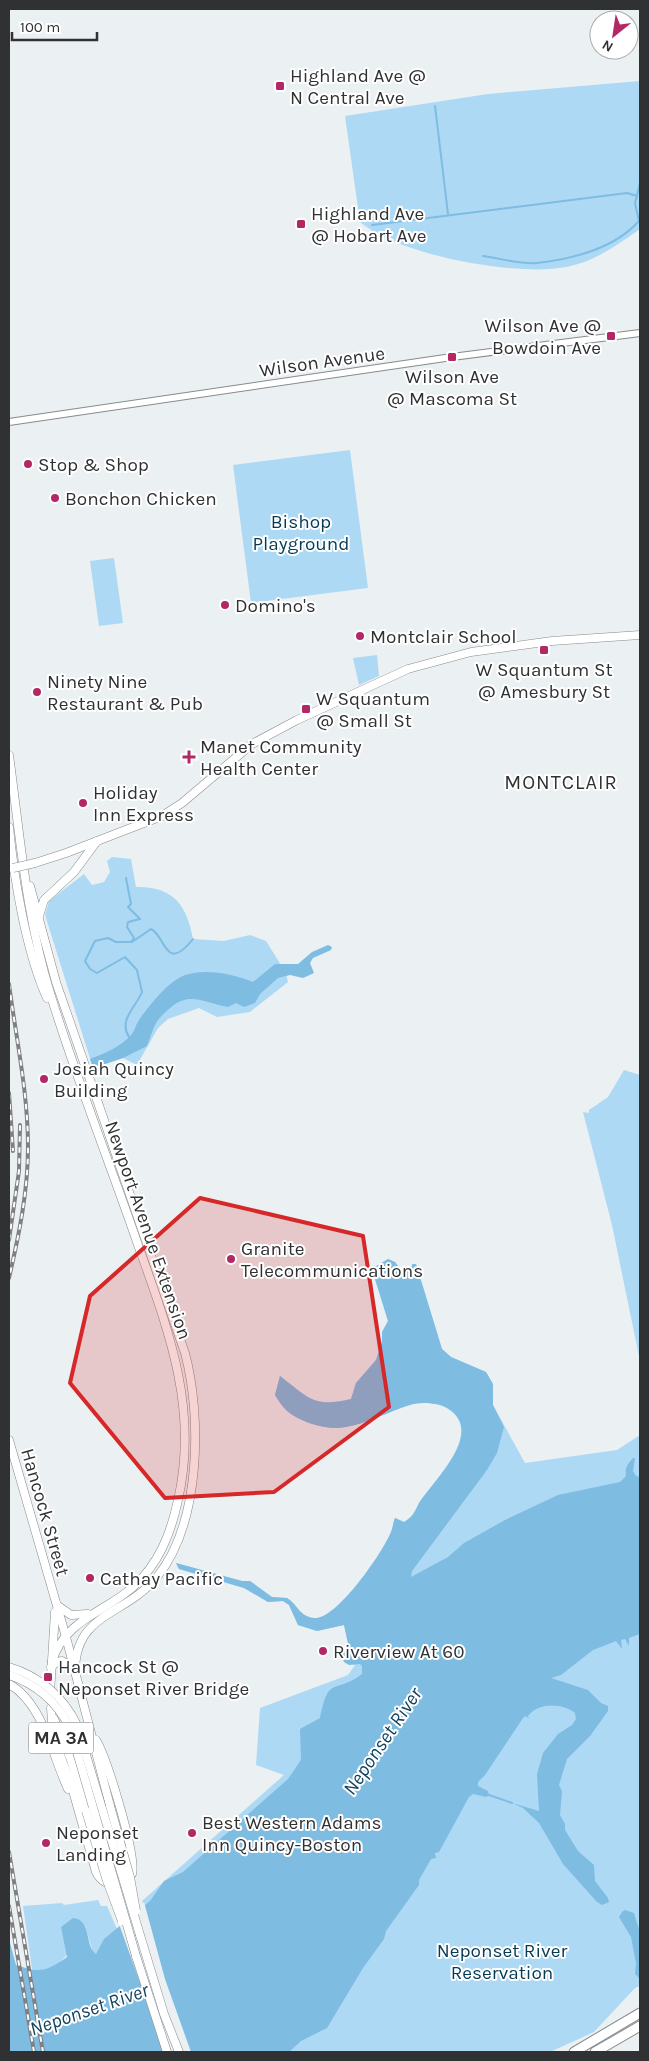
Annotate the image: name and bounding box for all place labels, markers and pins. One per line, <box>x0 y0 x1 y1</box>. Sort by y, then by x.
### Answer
place label: Highland Ave @ N Central Ave <box>290 65 426 109</box>
marker: Highland Ave @ N Central Ave <box>274 80 286 92</box>
place label: Highland Ave @ Hobart Ave <box>311 203 426 247</box>
marker: Highland Ave @ Hobart Ave <box>295 218 307 230</box>
place label: Wilson Ave @ Bowdoin Ave <box>485 315 601 359</box>
marker: Wilson Ave @ Bowdoin Ave <box>605 330 617 342</box>
marker: Wilson Ave @ Mascoma St <box>446 351 458 363</box>
place label: Wilson Ave @ Mascoma St <box>387 366 517 410</box>
place label: Stop & Shop <box>38 454 149 476</box>
marker: Stop & Shop <box>22 458 34 470</box>
place label: Bonchon Chicken <box>65 488 217 510</box>
marker: Bonchon Chicken <box>49 492 61 504</box>
place label: Domino's <box>235 595 316 617</box>
marker: Domino's <box>219 599 231 611</box>
place label: Montclair School <box>370 626 517 648</box>
marker: Montclair School <box>354 630 366 642</box>
marker: W Squantum St @ Amesbury St <box>538 644 550 656</box>
place label: W Squantum St @ Amesbury St <box>475 659 613 703</box>
place label: Ninety Nine Restaurant & Pub <box>47 671 203 715</box>
marker: Ninety Nine Restaurant & Pub <box>31 686 43 698</box>
place label: W Squantum @ Small St <box>316 688 430 732</box>
marker: W Squantum @ Small St <box>300 703 312 715</box>
place label: Manet Community Health Center <box>200 736 362 780</box>
marker: Manet Community Health Center <box>182 750 196 764</box>
place label: Holiday Inn Express <box>93 782 194 826</box>
marker: Holiday Inn Express <box>77 797 89 809</box>
place label: Josiah Quincy Building <box>54 1058 174 1102</box>
marker: Josiah Quincy Building <box>38 1073 50 1085</box>
place label: Granite Telecommunications <box>241 1238 423 1282</box>
marker: Granite Telecommunications <box>225 1253 237 1265</box>
place label: Cathay Pacific <box>100 1568 223 1590</box>
marker: Cathay Pacific <box>84 1572 96 1584</box>
place label: Riverview At 60 <box>333 1641 464 1663</box>
marker: Riverview At 60 <box>317 1645 329 1657</box>
place label: Hancock St @ Neponset River Bridge <box>58 1656 249 1700</box>
marker: Hancock St @ Neponset River Bridge <box>42 1671 54 1683</box>
place label: Best Western Adams Inn Quincy-Boston <box>202 1812 381 1856</box>
place label: Neponset Landing <box>56 1822 139 1866</box>
marker: Best Western Adams Inn Quincy-Boston <box>186 1827 198 1839</box>
marker: Neponset Landing <box>40 1837 52 1849</box>

